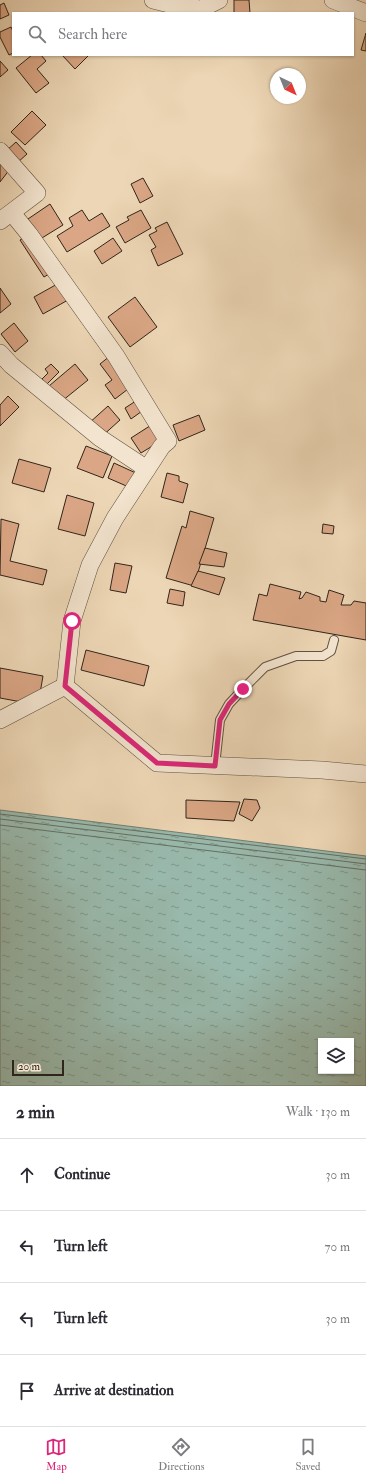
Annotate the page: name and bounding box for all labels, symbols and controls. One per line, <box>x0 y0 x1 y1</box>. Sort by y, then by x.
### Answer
search box <box>12 12 354 56</box>
icon: search <box>26 23 48 45</box>
text: Search here <box>58 25 127 44</box>
north arrow <box>270 68 306 104</box>
route start <box>63 612 81 630</box>
route end <box>234 680 252 698</box>
map controls <box>318 1038 354 1074</box>
button: layers <box>318 1038 354 1074</box>
scale bar <box>12 1058 64 1077</box>
text: 20 m <box>18 1060 40 1073</box>
text: 2 min <box>16 1102 55 1123</box>
text: Walk · 130 m <box>286 1104 350 1120</box>
icon: ahead <box>16 1164 38 1186</box>
text: Continue <box>54 1165 110 1184</box>
text: 30 m <box>326 1167 350 1183</box>
icon: left <box>16 1236 38 1258</box>
text: Turn left <box>54 1237 108 1256</box>
text: 70 m <box>325 1239 350 1255</box>
icon: left <box>16 1308 38 1330</box>
text: Turn left <box>54 1309 108 1328</box>
text: 30 m <box>326 1311 350 1327</box>
icon: arrive <box>16 1380 38 1402</box>
text: Arrive at destination <box>54 1381 174 1400</box>
tab: Map <box>45 1436 67 1473</box>
tab: Directions <box>158 1436 205 1473</box>
tab: Saved <box>295 1436 321 1473</box>

